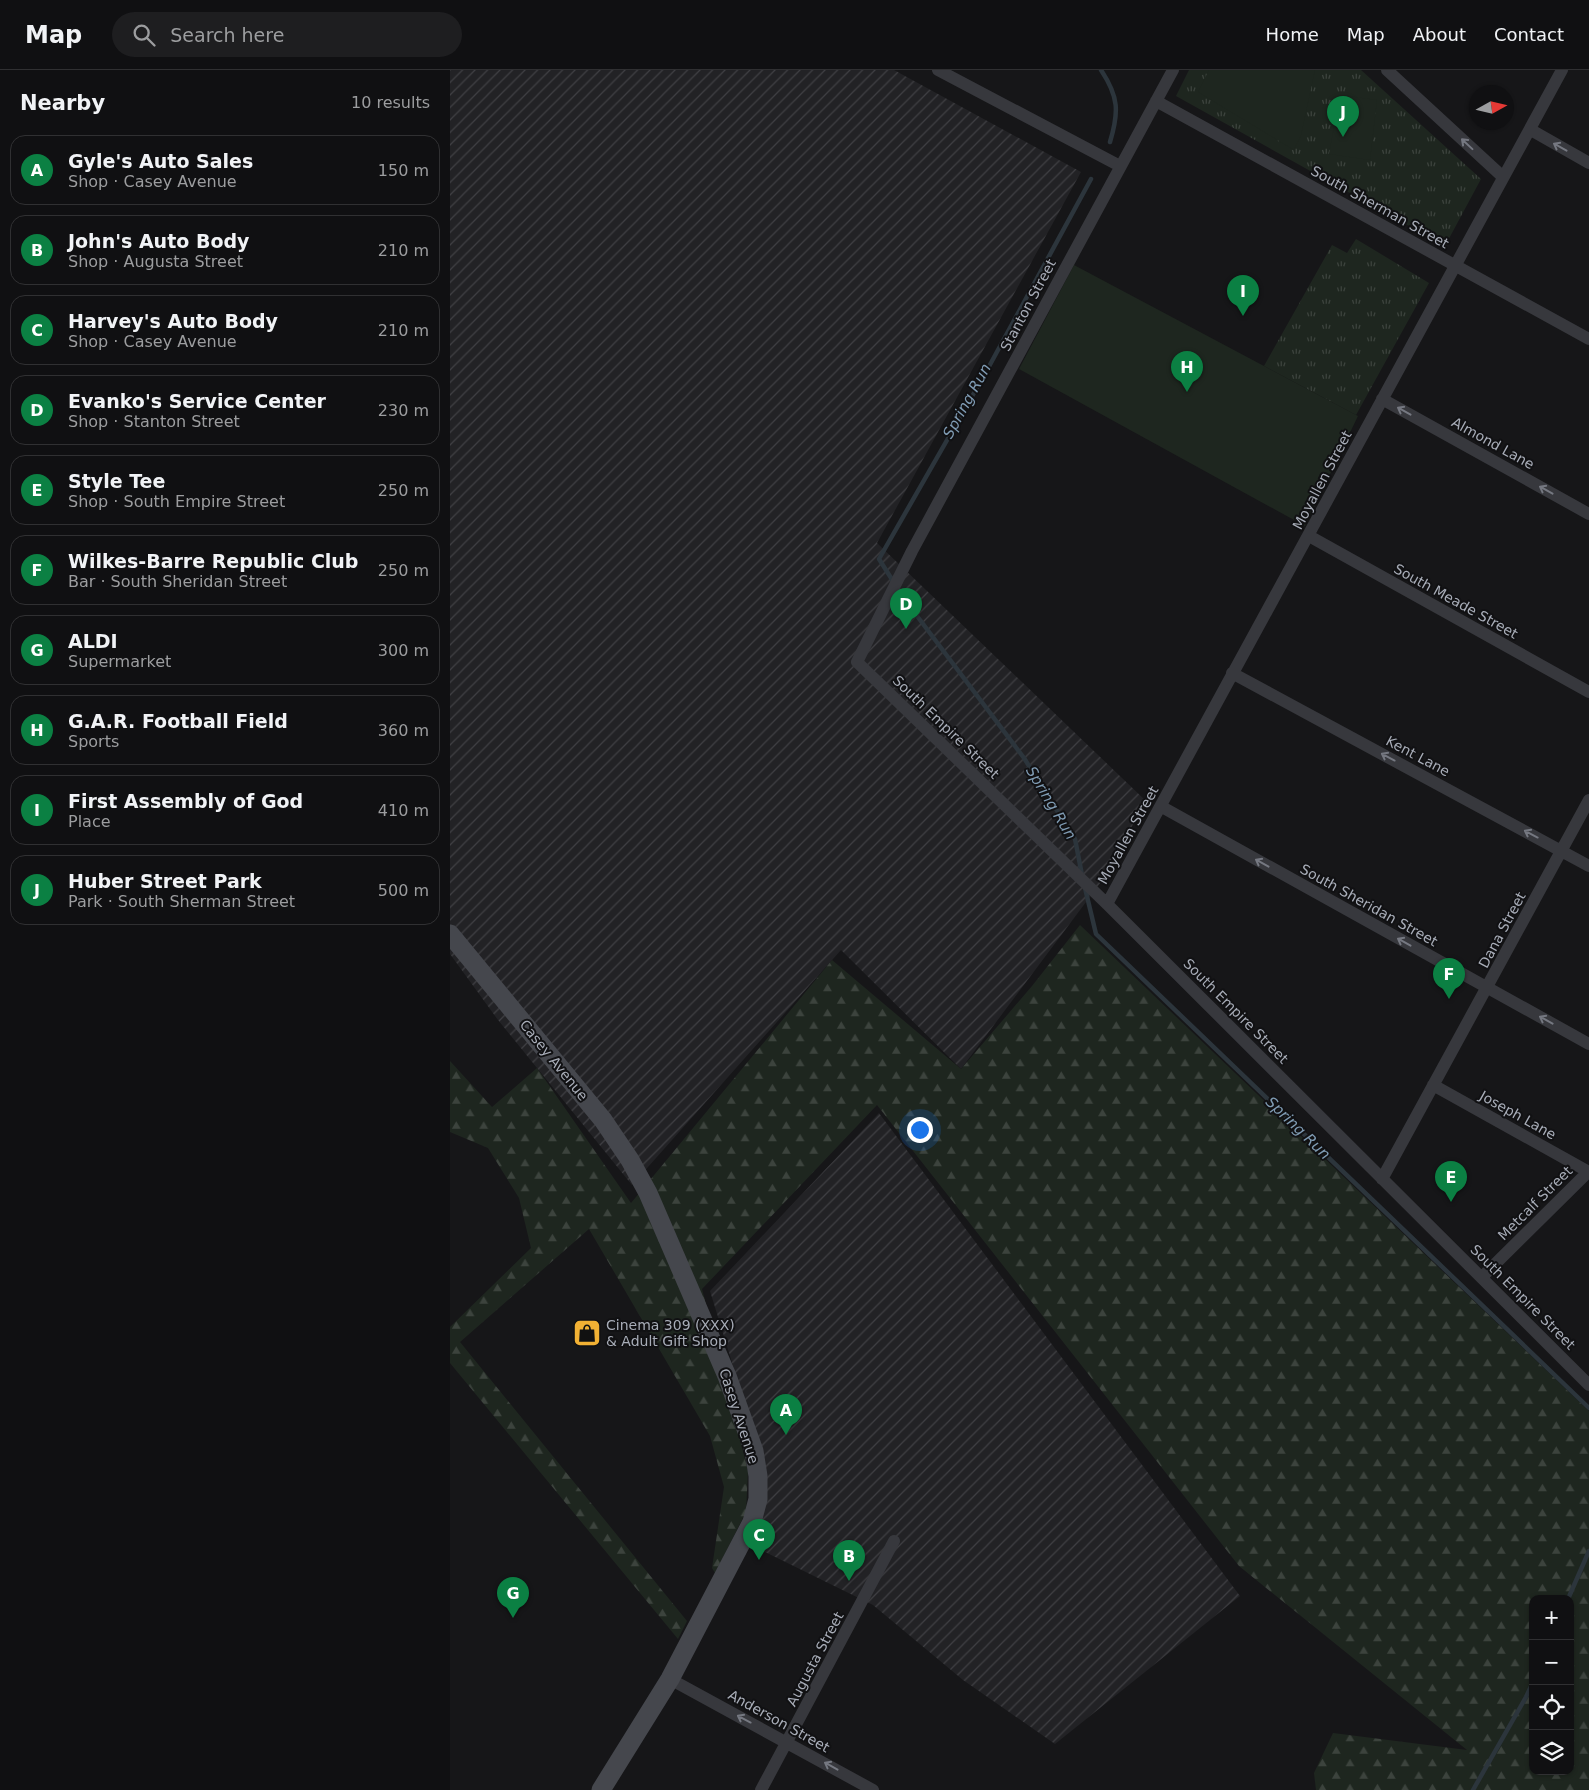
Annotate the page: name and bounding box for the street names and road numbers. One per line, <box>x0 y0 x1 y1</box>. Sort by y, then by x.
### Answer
street label: South Sherman Street <box>1308 162 1452 252</box>
street label: Stanton Street <box>997 256 1059 354</box>
street label: Almond Lane <box>1449 414 1537 472</box>
street label: Moyallen Street <box>1289 427 1355 532</box>
street label: South Meade Street <box>1391 560 1521 642</box>
street label: South Empire Street <box>890 672 1003 782</box>
street label: Kent Lane <box>1383 733 1453 779</box>
street label: Moyallen Street <box>1094 783 1162 887</box>
street label: South Sheridan Street <box>1298 861 1441 950</box>
street label: Dana Street <box>1475 889 1529 971</box>
street label: South Empire Street <box>1180 955 1292 1067</box>
street label: Casey Avenue <box>517 1016 591 1104</box>
street label: Joseph Lane <box>1476 1087 1559 1143</box>
street label: Metcalf Street <box>1495 1162 1576 1243</box>
street label: South Empire Street <box>1467 1241 1579 1353</box>
street label: Casey Avenue <box>716 1366 762 1466</box>
street label: Augusta Street <box>783 1609 847 1709</box>
street label: Anderson Street <box>726 1687 833 1756</box>

